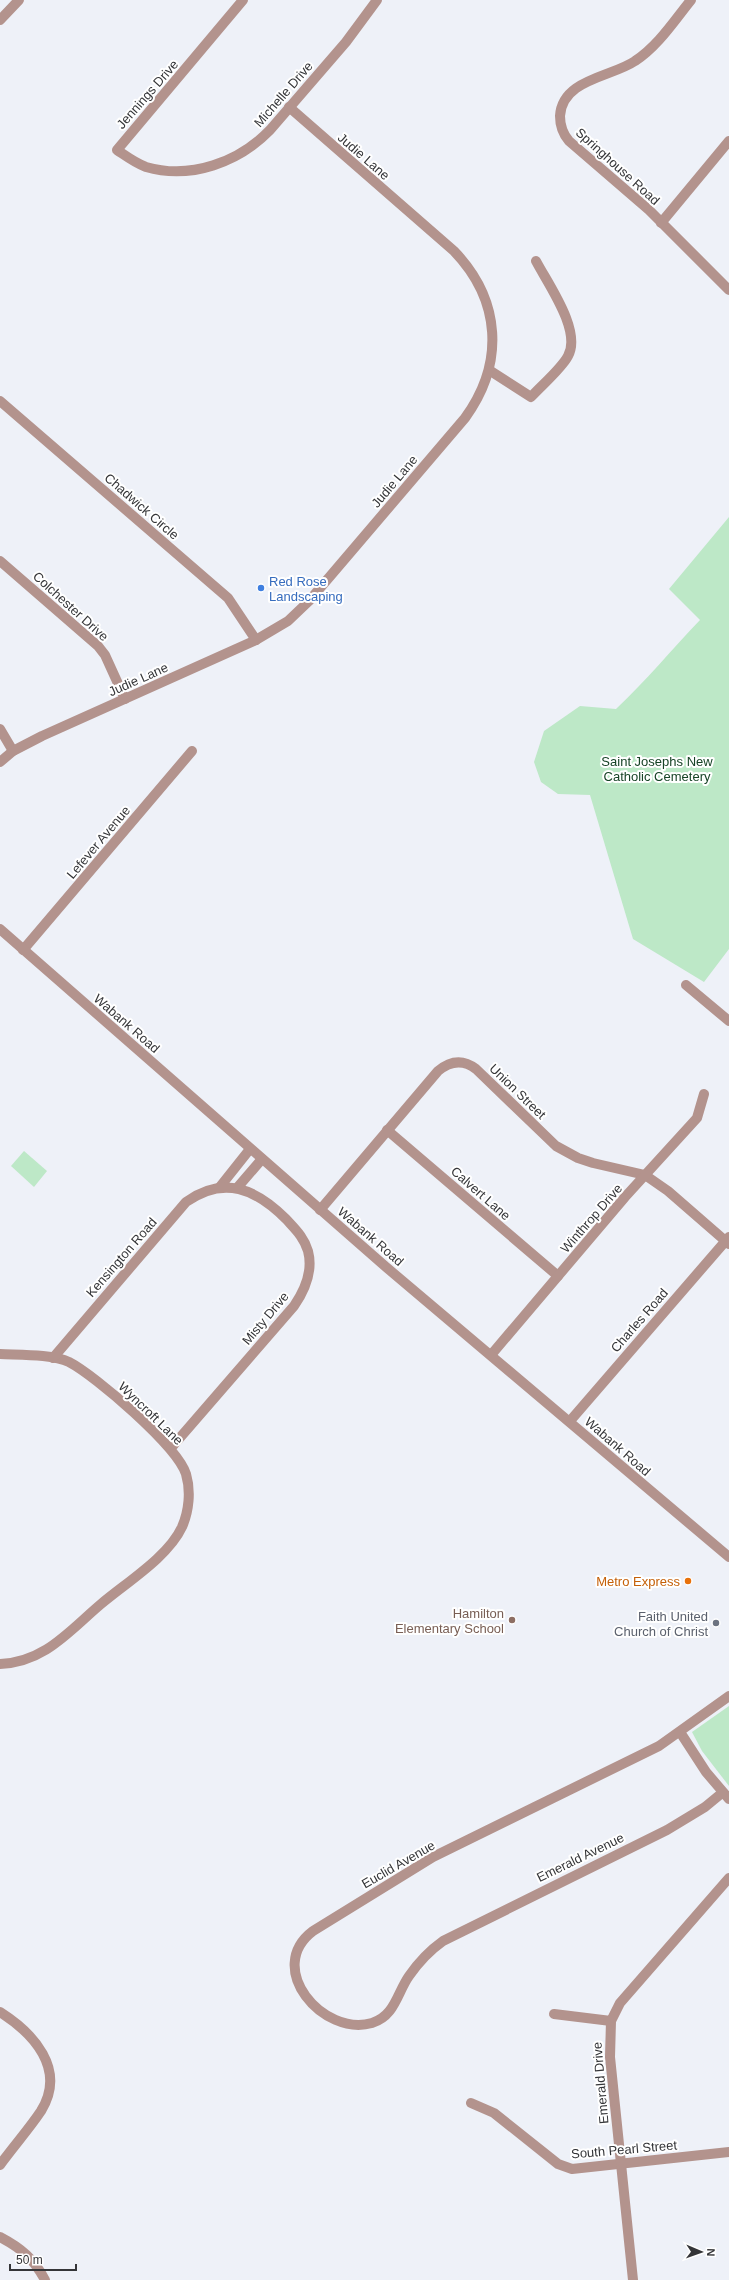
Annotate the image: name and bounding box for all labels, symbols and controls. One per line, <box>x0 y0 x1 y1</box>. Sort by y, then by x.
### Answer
street label: Jennings Drive <box>114 57 181 132</box>
street label: Michelle Drive <box>251 59 316 130</box>
street label: Springhouse Road <box>573 125 663 208</box>
street label: Judie Lane <box>335 130 393 183</box>
street label: Judie Lane <box>368 452 421 511</box>
street label: Chadwick Circle <box>102 470 182 543</box>
street label: Colchester Drive <box>30 569 111 644</box>
place label: Red Rose Landscaping <box>269 574 343 604</box>
marker: Red Rose Landscaping <box>256 583 266 593</box>
street label: Judie Lane <box>106 660 170 699</box>
park label: Saint Josephs New Catholic Cemetery <box>601 754 713 784</box>
street label: Lefever Avenue <box>64 803 133 882</box>
street label: Wabank Road <box>91 991 163 1056</box>
street label: Union Street <box>486 1061 549 1122</box>
street label: Calvert Lane <box>448 1164 513 1223</box>
street label: Winthrop Drive <box>558 1181 625 1256</box>
street label: Wabank Road <box>335 1204 407 1269</box>
street label: Kensington Road <box>83 1215 160 1300</box>
street label: Charles Road <box>608 1285 671 1355</box>
street label: Misty Drive <box>239 1289 292 1348</box>
street label: Wyncroft Lane <box>115 1379 186 1448</box>
street label: Wabank Road <box>582 1414 654 1479</box>
place label: Metro Express <box>596 1574 680 1589</box>
marker: Metro Express <box>683 1576 693 1586</box>
place label: Hamilton Elementary School <box>395 1606 504 1636</box>
place label: Faith United Church of Christ <box>614 1609 708 1639</box>
marker: Hamilton Elementary School <box>507 1615 517 1625</box>
marker: Faith United Church of Christ <box>711 1618 721 1628</box>
street label: Emerald Avenue <box>534 1830 626 1885</box>
street label: Euclid Avenue <box>359 1837 438 1891</box>
street label: Emerald Drive <box>589 2041 612 2125</box>
street label: South Pearl Street <box>570 2137 678 2162</box>
north arrow <box>681 2232 721 2272</box>
scale bar <box>10 2246 76 2272</box>
text: N <box>705 2248 717 2257</box>
text: 50 m <box>16 2253 43 2267</box>

